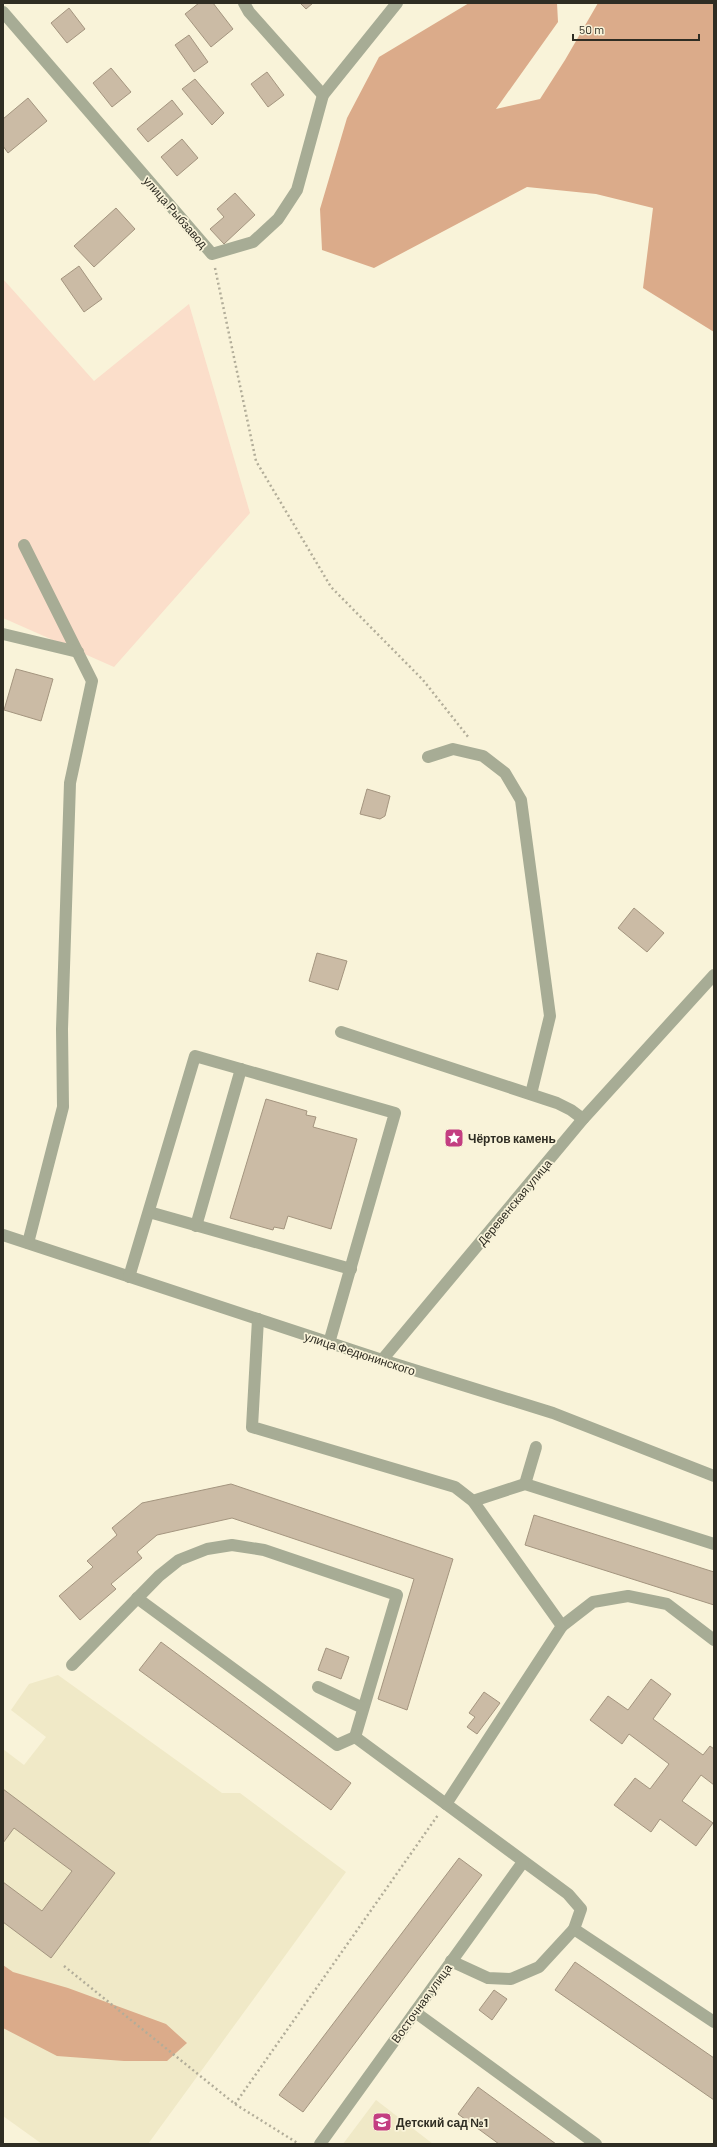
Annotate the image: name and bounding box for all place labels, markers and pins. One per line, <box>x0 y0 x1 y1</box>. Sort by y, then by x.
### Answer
place icon: Чёртов камень <box>443 1127 465 1149</box>
place label: Чёртов камень <box>468 1131 556 1146</box>
school or university icon: Детский сад №1 <box>371 2111 393 2133</box>
place label: Детский сад №1 <box>396 2115 488 2130</box>

